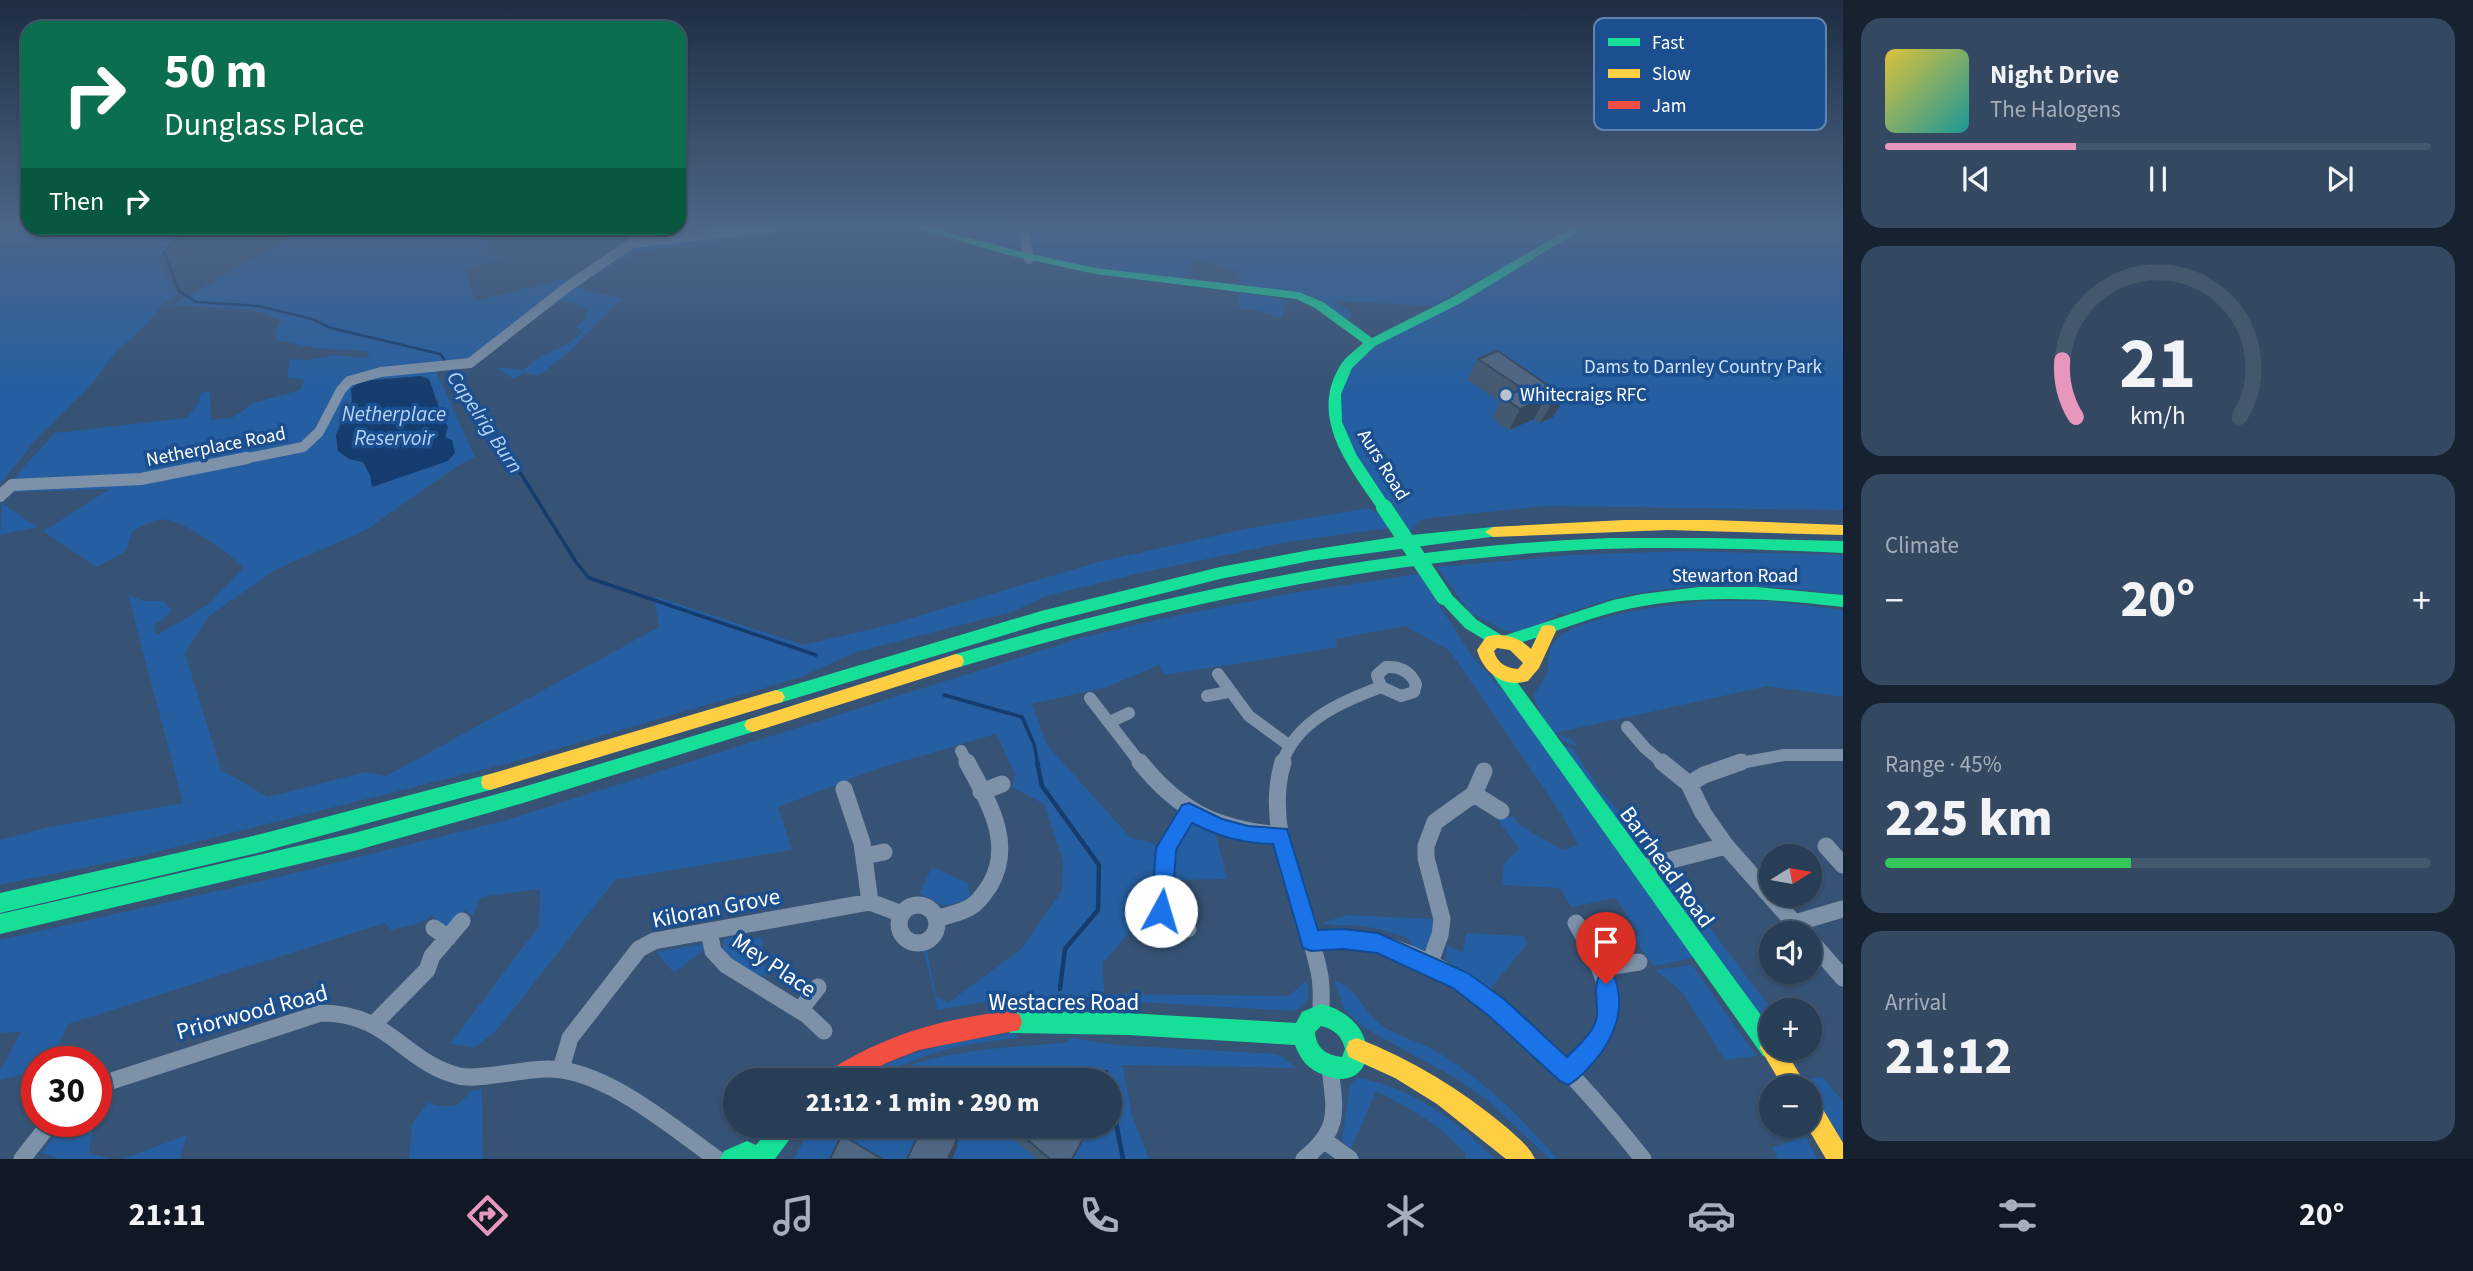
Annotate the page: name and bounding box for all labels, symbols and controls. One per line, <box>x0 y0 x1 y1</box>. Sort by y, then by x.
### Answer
legend <box>1594 18 1826 130</box>
text: Fast <box>1652 30 1685 57</box>
text: 50 m <box>164 37 268 107</box>
icon: right <box>49 49 140 140</box>
text: Night Drive <box>1990 56 2119 93</box>
text: Slow <box>1652 61 1691 88</box>
text: Jam <box>1652 93 1686 120</box>
text: The Halogens <box>1990 93 2121 126</box>
text: Dunglass Place <box>164 102 364 148</box>
icon: previous <box>1957 160 1995 198</box>
icon: pause <box>2139 160 2177 198</box>
icon: next <box>2321 160 2359 198</box>
icon: right <box>118 182 156 220</box>
text: Then <box>49 183 104 220</box>
text: 21 <box>2120 313 2196 417</box>
park label: Dams to Darnley Country Park <box>1584 354 1823 381</box>
water label: Capelrig Burn <box>440 365 530 479</box>
place label: Whitecraigs RFC <box>1520 382 1647 409</box>
marker: Whitecraigs RFC <box>1498 387 1514 403</box>
text: km/h <box>2130 398 2186 434</box>
water label: Netherplace Reservoir <box>342 399 446 453</box>
street label: Netherplace Road <box>144 420 288 474</box>
street label: Aurs Road <box>1350 424 1416 506</box>
text: Climate <box>1885 529 1959 562</box>
street label: Stewarton Road <box>1672 563 1798 590</box>
text: 20° <box>2121 563 2195 637</box>
text: − <box>1885 574 1904 628</box>
text: + <box>2412 574 2431 628</box>
text: Range · 45% <box>1885 748 2002 781</box>
text: 225 km <box>1885 782 2053 856</box>
street label: Barrhead Road <box>1612 799 1722 935</box>
north arrow <box>1759 844 1822 906</box>
map controls <box>1759 844 1822 1138</box>
position arrow <box>1124 874 1198 948</box>
street label: Kiloran Grove <box>649 879 783 937</box>
pin <box>1576 912 1636 984</box>
button: sound <box>1759 921 1822 984</box>
icon: arrive <box>1587 923 1625 961</box>
street label: Mey Place <box>725 925 823 1005</box>
street label: Priorwood Road <box>173 976 331 1048</box>
street label: Westacres Road <box>989 986 1139 1019</box>
text: Arrival <box>1885 986 1947 1019</box>
button: + <box>1759 998 1822 1061</box>
text: 21:12 <box>1885 1020 2012 1094</box>
speed limit sign: 30 <box>21 1046 112 1137</box>
button: − <box>1759 1075 1822 1138</box>
text: 21:12 · 1 min · 290 m <box>806 1084 1039 1121</box>
icon: directions <box>463 1191 512 1240</box>
icon: music <box>769 1191 818 1240</box>
icon: phone <box>1075 1191 1124 1240</box>
icon: climate <box>1381 1191 1430 1240</box>
icon: car <box>1687 1191 1736 1240</box>
icon: filters <box>1993 1191 2042 1240</box>
text: 21:11 <box>129 1192 206 1238</box>
text: 20° <box>2299 1192 2344 1238</box>

